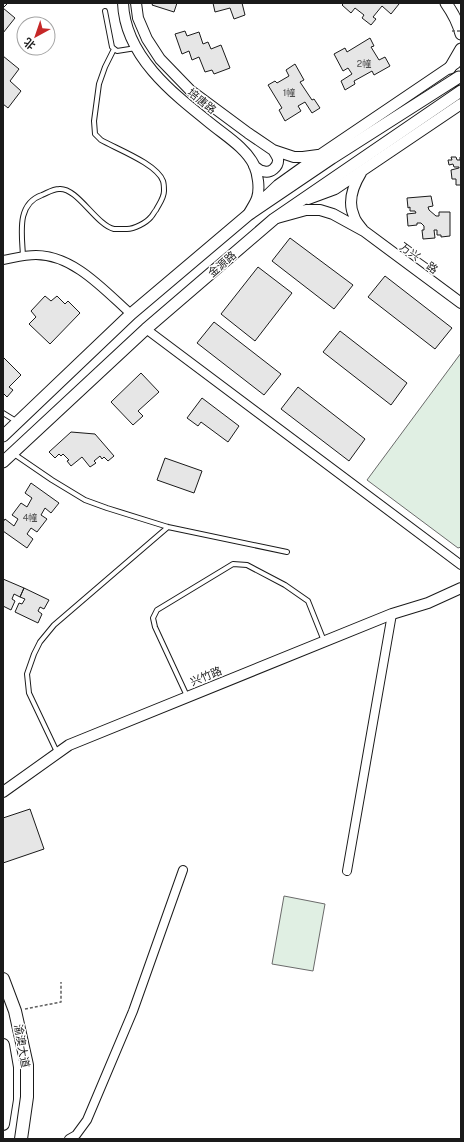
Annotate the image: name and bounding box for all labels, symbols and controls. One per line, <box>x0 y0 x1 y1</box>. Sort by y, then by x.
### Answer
north arrow <box>16 16 56 56</box>
text: 北 <box>22 36 38 52</box>
house number: 2幢 <box>357 58 371 69</box>
street label: 培唐路 <box>185 86 219 116</box>
house number: 1幢 <box>283 87 295 98</box>
street label: 万兴一路 <box>398 240 440 276</box>
street label: 金源路 <box>206 249 238 279</box>
house number: 4幢 <box>23 512 37 523</box>
street label: 兴竹路 <box>188 664 224 688</box>
street label: 渝澳大道 <box>12 1023 32 1069</box>

